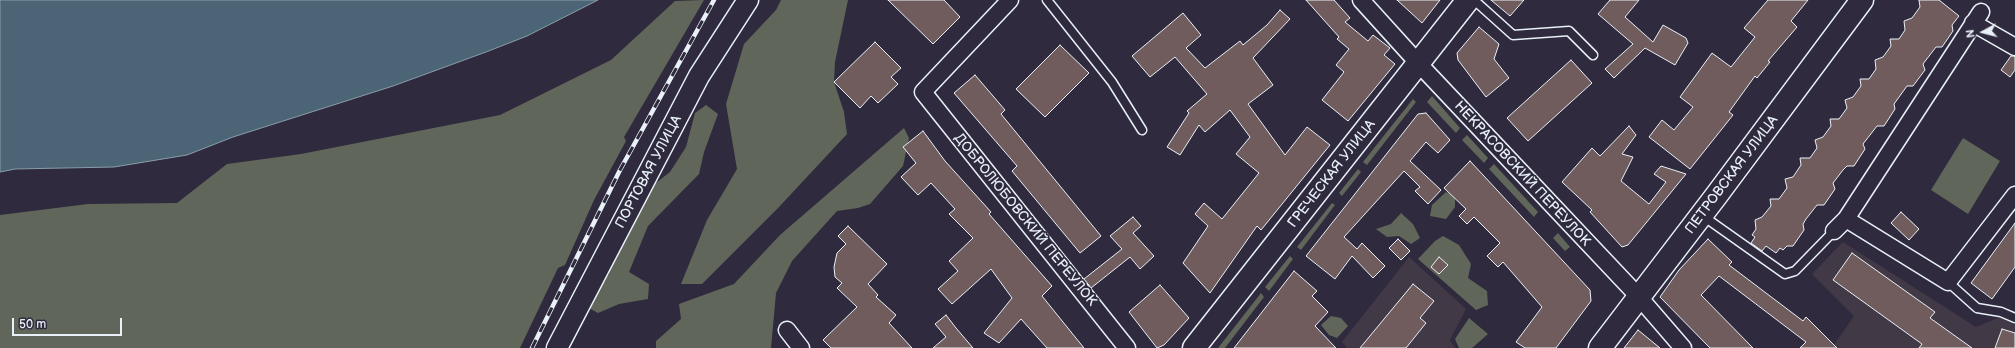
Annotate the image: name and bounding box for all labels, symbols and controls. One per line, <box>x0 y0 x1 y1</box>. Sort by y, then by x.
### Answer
north arrow <box>1963 12 2003 52</box>
text: N <box>1964 29 1978 38</box>
street label: НЕКРАСОВСКИЙ ПЕРЕУЛОК <box>1450 98 1594 250</box>
street label: ПОРТОВАЯ УЛИЦА <box>612 113 686 231</box>
street label: ПЕТРОВСКАЯ УЛИЦА <box>1682 113 1782 237</box>
street label: ГРЕЧЕСКАЯ УЛИЦА <box>1285 117 1379 231</box>
street label: ДОБРОЛЮБОВСКИЙ ПЕРЕУЛОК <box>950 130 1100 310</box>
scale bar <box>14 310 124 336</box>
text: 50 m <box>19 317 46 332</box>

